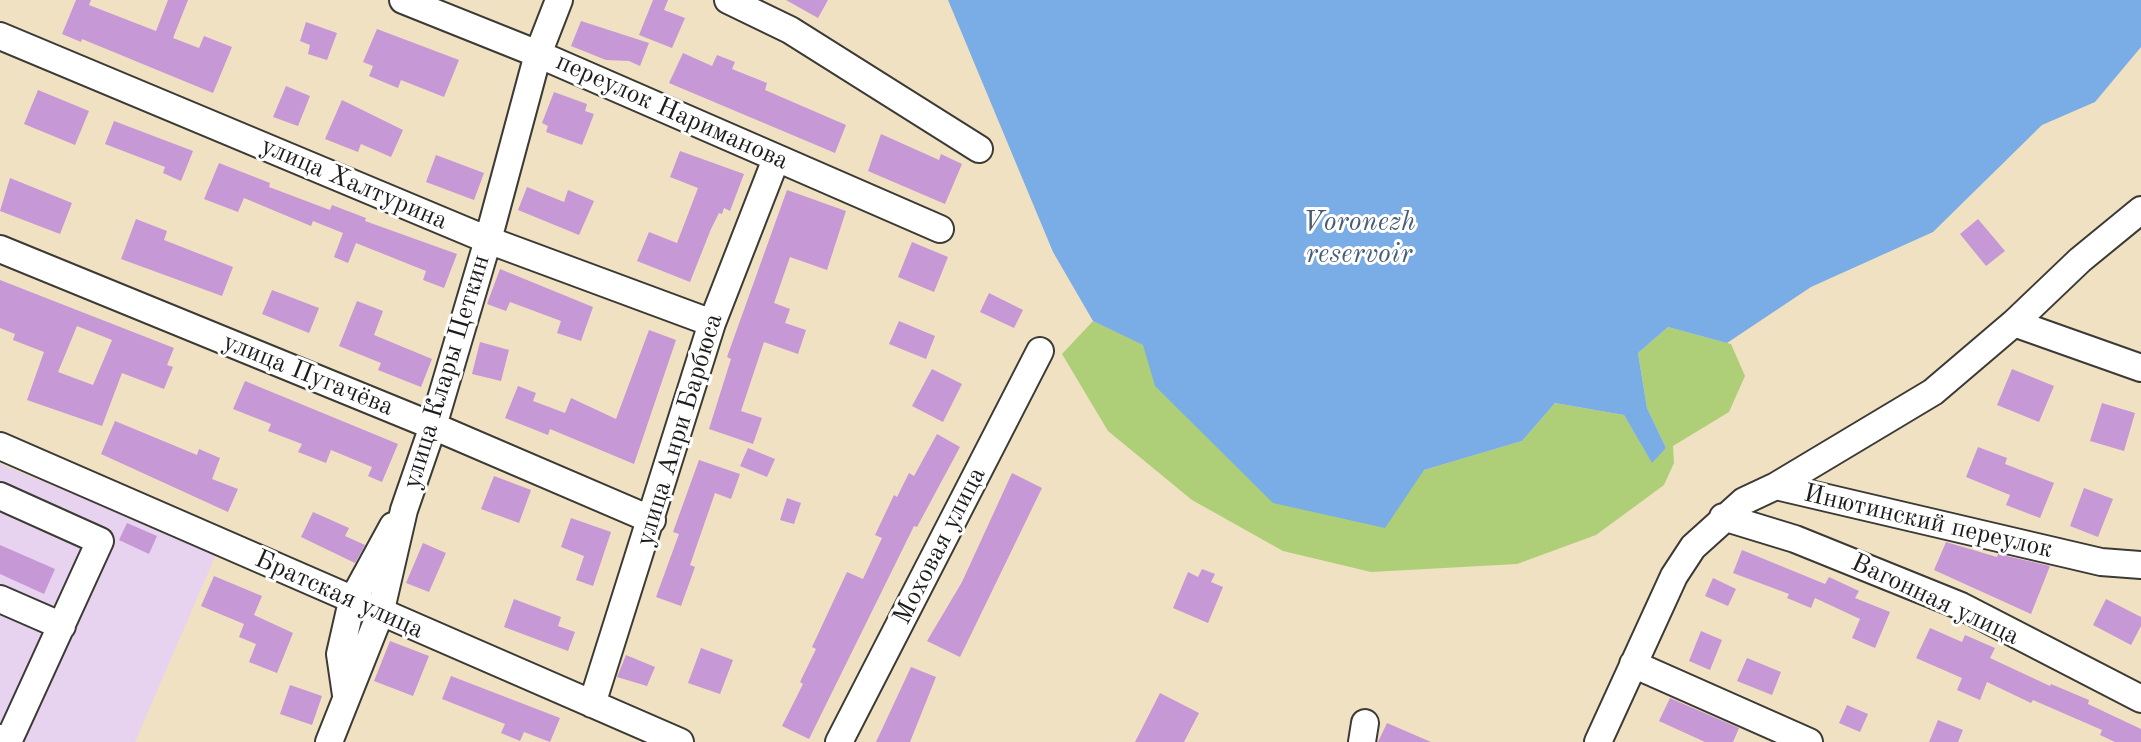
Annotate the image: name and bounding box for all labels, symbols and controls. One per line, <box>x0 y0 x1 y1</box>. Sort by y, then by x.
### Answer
street label: переулок Нариманова <box>551 47 793 177</box>
street label: улица Халтурина <box>256 131 452 237</box>
water label: Voronezh reservoir <box>1302 206 1416 272</box>
street label: улица Клары Цеткин <box>397 251 497 493</box>
street label: улица Анри Барбюса <box>630 310 730 550</box>
street label: улица Пугачёва <box>218 327 398 423</box>
street label: Моховая улица <box>887 462 993 630</box>
street label: Инютинский переулок <box>1800 478 2056 566</box>
street label: Братская улица <box>250 544 428 646</box>
street label: Вагонная улица <box>1846 547 2024 653</box>

